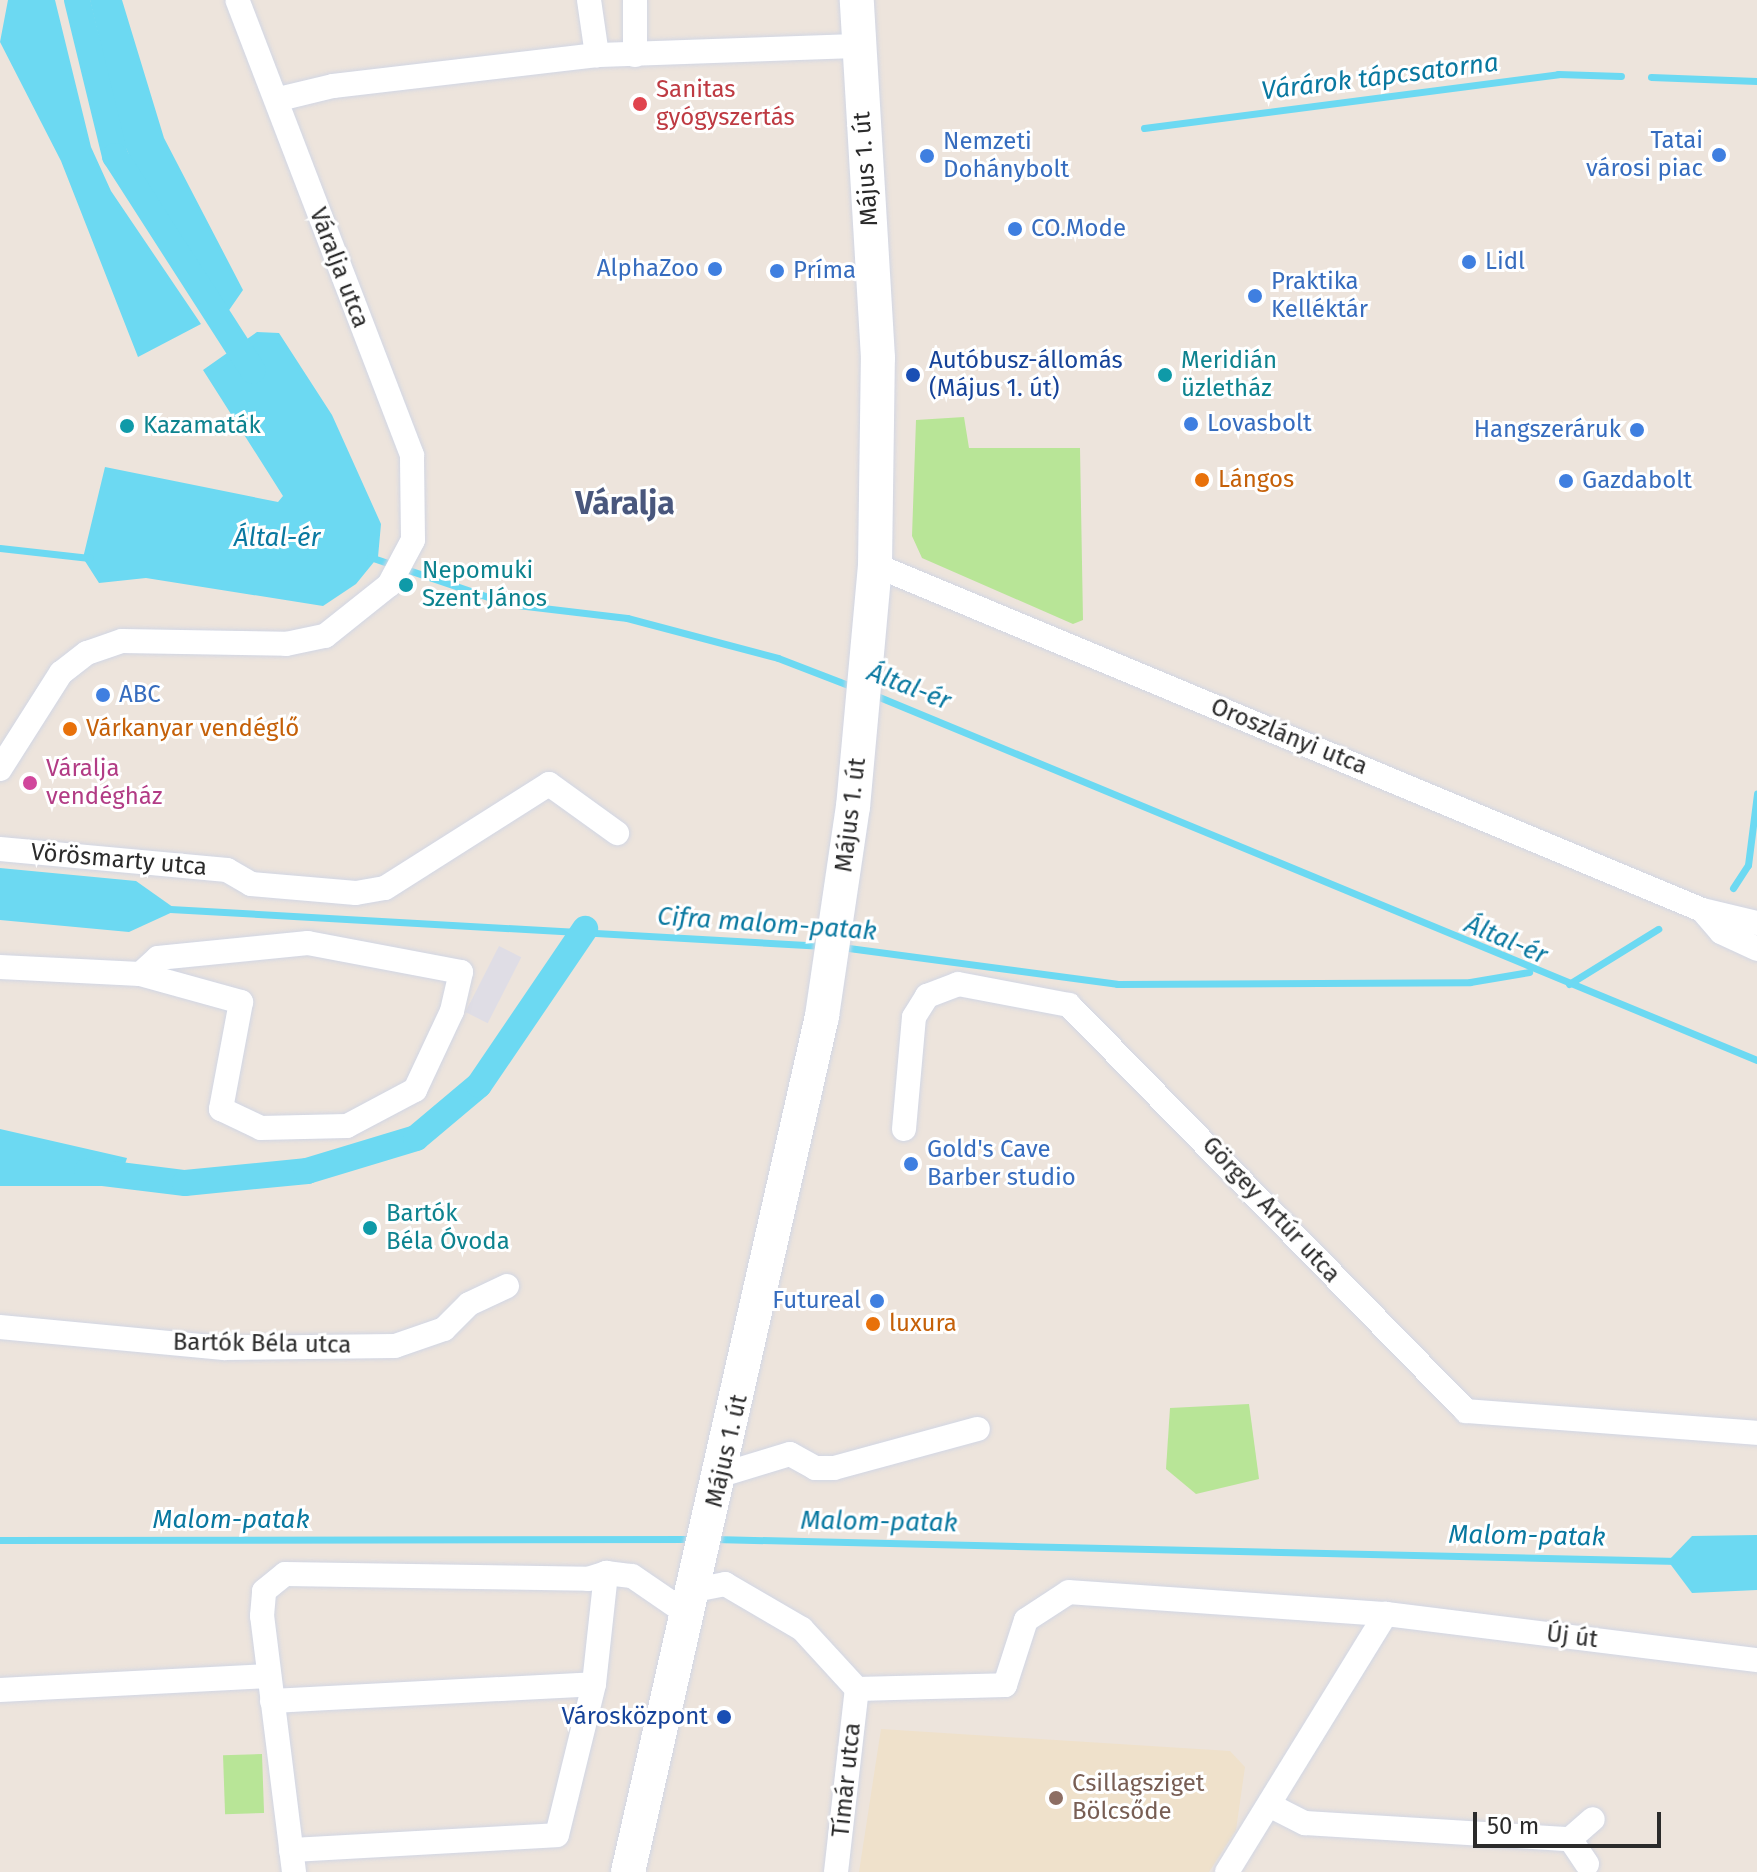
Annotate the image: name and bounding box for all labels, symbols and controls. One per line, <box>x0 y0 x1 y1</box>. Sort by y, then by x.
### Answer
water label: Várárok tápcsatorna <box>1260 47 1500 107</box>
place label: Sanitas gyógyszertás <box>656 76 795 132</box>
marker: Sanitas gyógyszertás <box>631 95 649 113</box>
street label: Május 1. út <box>848 111 884 227</box>
place label: Tatai városi piac <box>1586 127 1703 183</box>
place label: Nemzeti Dohánybolt <box>943 128 1069 184</box>
marker: Tatai városi piac <box>1710 146 1728 164</box>
marker: Nemzeti Dohánybolt <box>918 147 936 165</box>
street label: Váralja utca <box>303 204 375 332</box>
place label: CO.Mode <box>1031 215 1126 243</box>
marker: CO.Mode <box>1006 220 1024 238</box>
place label: Lidl <box>1485 248 1525 276</box>
marker: Lidl <box>1460 253 1478 271</box>
place label: AlphaZoo <box>597 255 699 283</box>
place label: Príma <box>793 257 856 285</box>
marker: AlphaZoo <box>706 260 724 278</box>
marker: Príma <box>768 262 786 280</box>
place label: Praktika Kelléktár <box>1271 268 1368 324</box>
marker: Praktika Kelléktár <box>1246 287 1264 305</box>
place label: Autóbusz-állomás (Május 1. út) <box>929 347 1123 403</box>
place label: Meridián üzletház <box>1181 347 1277 403</box>
marker: Autóbusz-állomás (Május 1. út) <box>904 366 922 384</box>
marker: Meridián üzletház <box>1156 366 1174 384</box>
place label: Lovasbolt <box>1207 410 1312 438</box>
place label: Kazamaták <box>143 412 261 440</box>
marker: Lovasbolt <box>1182 415 1200 433</box>
place label: Hangszeráruk <box>1474 416 1621 444</box>
marker: Kazamaták <box>118 417 136 435</box>
marker: Hangszeráruk <box>1628 421 1646 439</box>
place label: Lángos <box>1218 466 1294 494</box>
place label: Gazdabolt <box>1582 467 1692 495</box>
marker: Lángos <box>1193 471 1211 489</box>
marker: Gazdabolt <box>1557 472 1575 490</box>
district label: Váralja <box>575 484 675 522</box>
water label: Által-ér <box>234 522 320 554</box>
place label: Nepomuki Szent János <box>422 557 547 613</box>
marker: Nepomuki Szent János <box>397 576 415 594</box>
water label: Által-ér <box>863 657 955 717</box>
place label: ABC <box>119 681 161 709</box>
marker: ABC <box>94 686 112 704</box>
street label: Oroszlányi utca <box>1207 693 1371 781</box>
place label: Várkanyar vendéglő <box>86 715 299 743</box>
marker: Várkanyar vendéglő <box>61 720 79 738</box>
place label: Váralja vendégház <box>46 755 162 811</box>
street label: Május 1. út <box>830 756 872 874</box>
marker: Váralja vendégház <box>21 774 39 792</box>
street label: Vörösmarty utca <box>30 838 208 882</box>
water label: Cifra malom-patak <box>656 901 878 947</box>
water label: Által-ér <box>1460 909 1552 971</box>
street label: Görgey Artúr utca <box>1196 1131 1346 1289</box>
place label: Gold's Cave Barber studio <box>927 1136 1076 1192</box>
marker: Gold's Cave Barber studio <box>902 1155 920 1173</box>
place label: Bartók Béla Óvoda <box>386 1200 510 1256</box>
marker: Bartók Béla Óvoda <box>361 1219 379 1237</box>
place label: Futureal <box>772 1287 861 1315</box>
marker: Futureal <box>868 1292 886 1310</box>
place label: luxura <box>889 1310 957 1338</box>
marker: luxura <box>864 1315 882 1333</box>
street label: Bartók Béla utca <box>173 1328 351 1360</box>
street label: Május 1. út <box>700 1392 754 1510</box>
water label: Malom-patak <box>152 1504 310 1536</box>
water label: Malom-patak <box>800 1505 958 1539</box>
water label: Malom-patak <box>1448 1519 1606 1553</box>
street label: Új út <box>1545 1620 1599 1654</box>
place label: Városközpont <box>561 1703 708 1731</box>
marker: Városközpont <box>715 1708 733 1726</box>
street label: Tímár utca <box>827 1721 867 1839</box>
place label: Csillagsziget Bölcsőde <box>1072 1770 1204 1826</box>
marker: Csillagsziget Bölcsőde <box>1047 1789 1065 1807</box>
scale bar <box>1477 1796 1665 1846</box>
text: 50 m <box>1487 1812 1539 1840</box>

